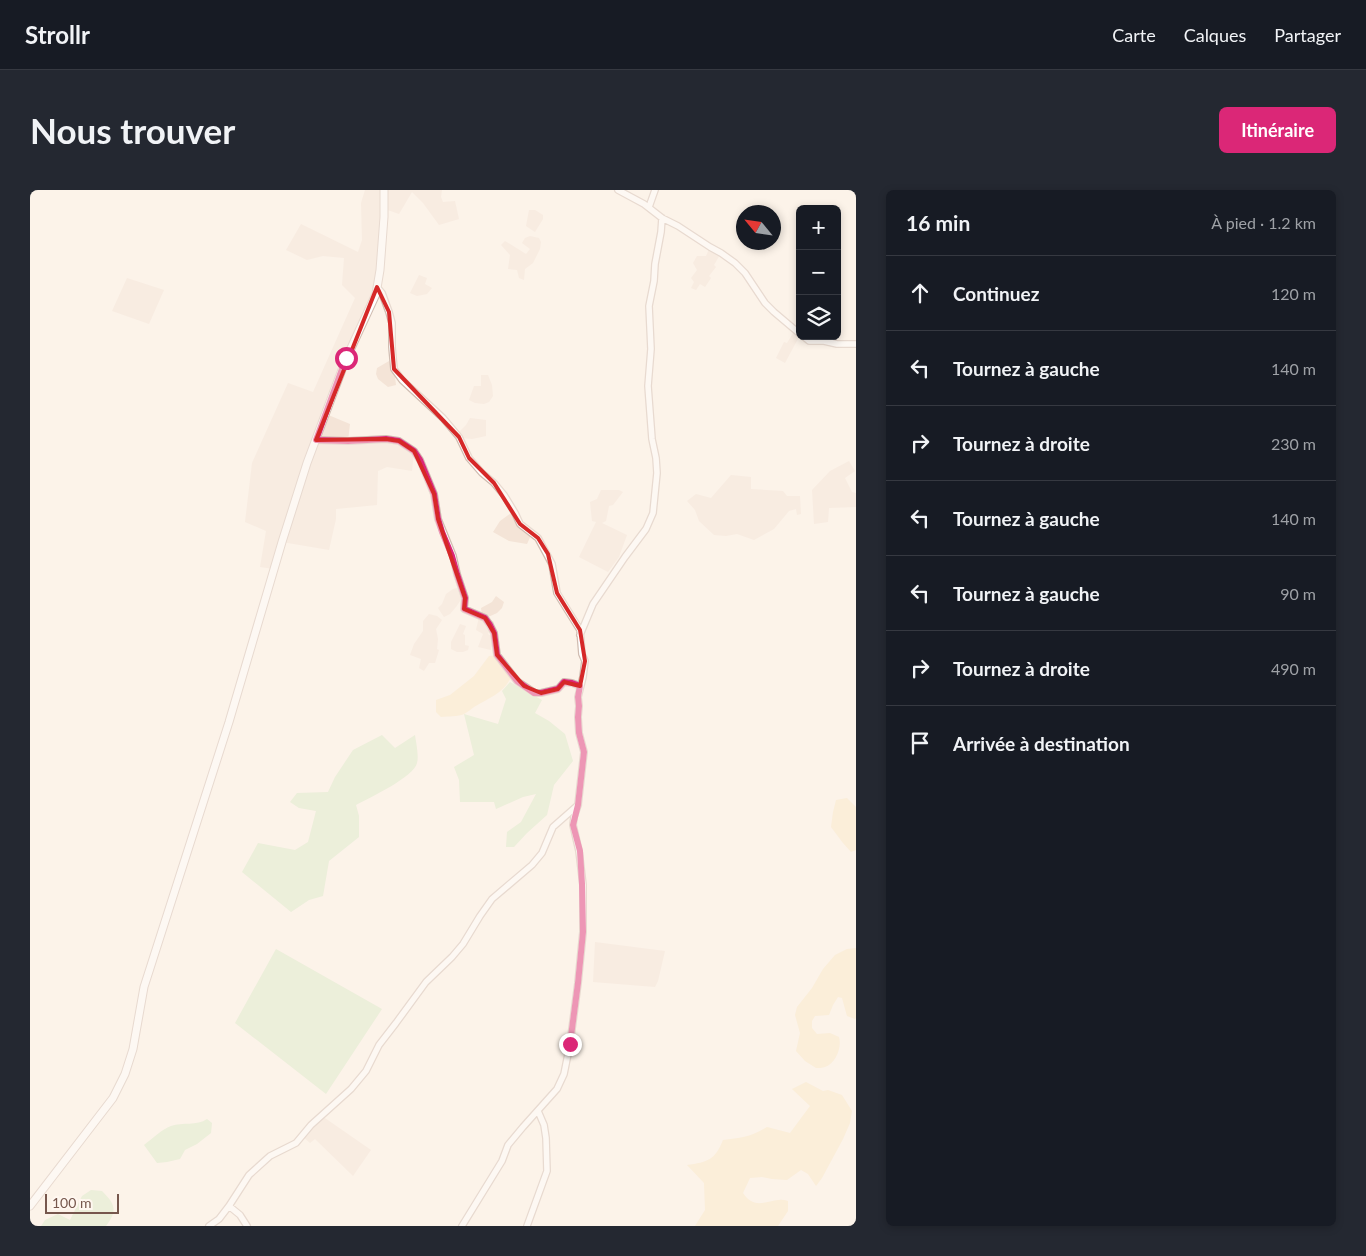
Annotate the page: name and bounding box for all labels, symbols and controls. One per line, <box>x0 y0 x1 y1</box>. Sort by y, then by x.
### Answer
text: Strollr <box>25 20 90 49</box>
text: Carte <box>1112 24 1156 46</box>
text: Calques <box>1184 24 1246 46</box>
text: Partager <box>1274 24 1341 46</box>
button: Itinéraire <box>1219 107 1336 153</box>
text: Nous trouver <box>30 109 235 151</box>
north arrow <box>736 205 781 250</box>
map controls <box>796 205 841 340</box>
button: + <box>796 205 841 250</box>
text: 16 min <box>906 210 970 235</box>
text: À pied · 1.2 km <box>1211 213 1316 232</box>
button: − <box>796 250 841 295</box>
icon: ahead <box>906 279 934 307</box>
text: Continuez <box>953 282 1039 305</box>
text: 120 m <box>1271 284 1316 303</box>
button: layers <box>796 295 841 340</box>
route start <box>335 347 358 370</box>
icon: left <box>906 354 934 382</box>
text: Tournez à gauche <box>953 357 1100 380</box>
text: 140 m <box>1271 359 1316 378</box>
icon: right <box>906 429 934 457</box>
text: Tournez à droite <box>953 432 1090 455</box>
text: 230 m <box>1271 434 1316 453</box>
icon: left <box>906 504 934 532</box>
text: Tournez à gauche <box>953 507 1100 530</box>
text: 140 m <box>1271 509 1316 528</box>
icon: left <box>906 579 934 607</box>
text: Tournez à gauche <box>953 582 1100 605</box>
text: 90 m <box>1280 584 1316 603</box>
icon: right <box>906 654 934 682</box>
text: Tournez à droite <box>953 657 1090 680</box>
text: 490 m <box>1271 659 1316 678</box>
icon: arrive <box>906 729 934 757</box>
text: Arrivée à destination <box>953 732 1130 755</box>
route end <box>559 1033 582 1056</box>
scale bar <box>45 1191 119 1214</box>
text: 100 m <box>52 1194 91 1211</box>

